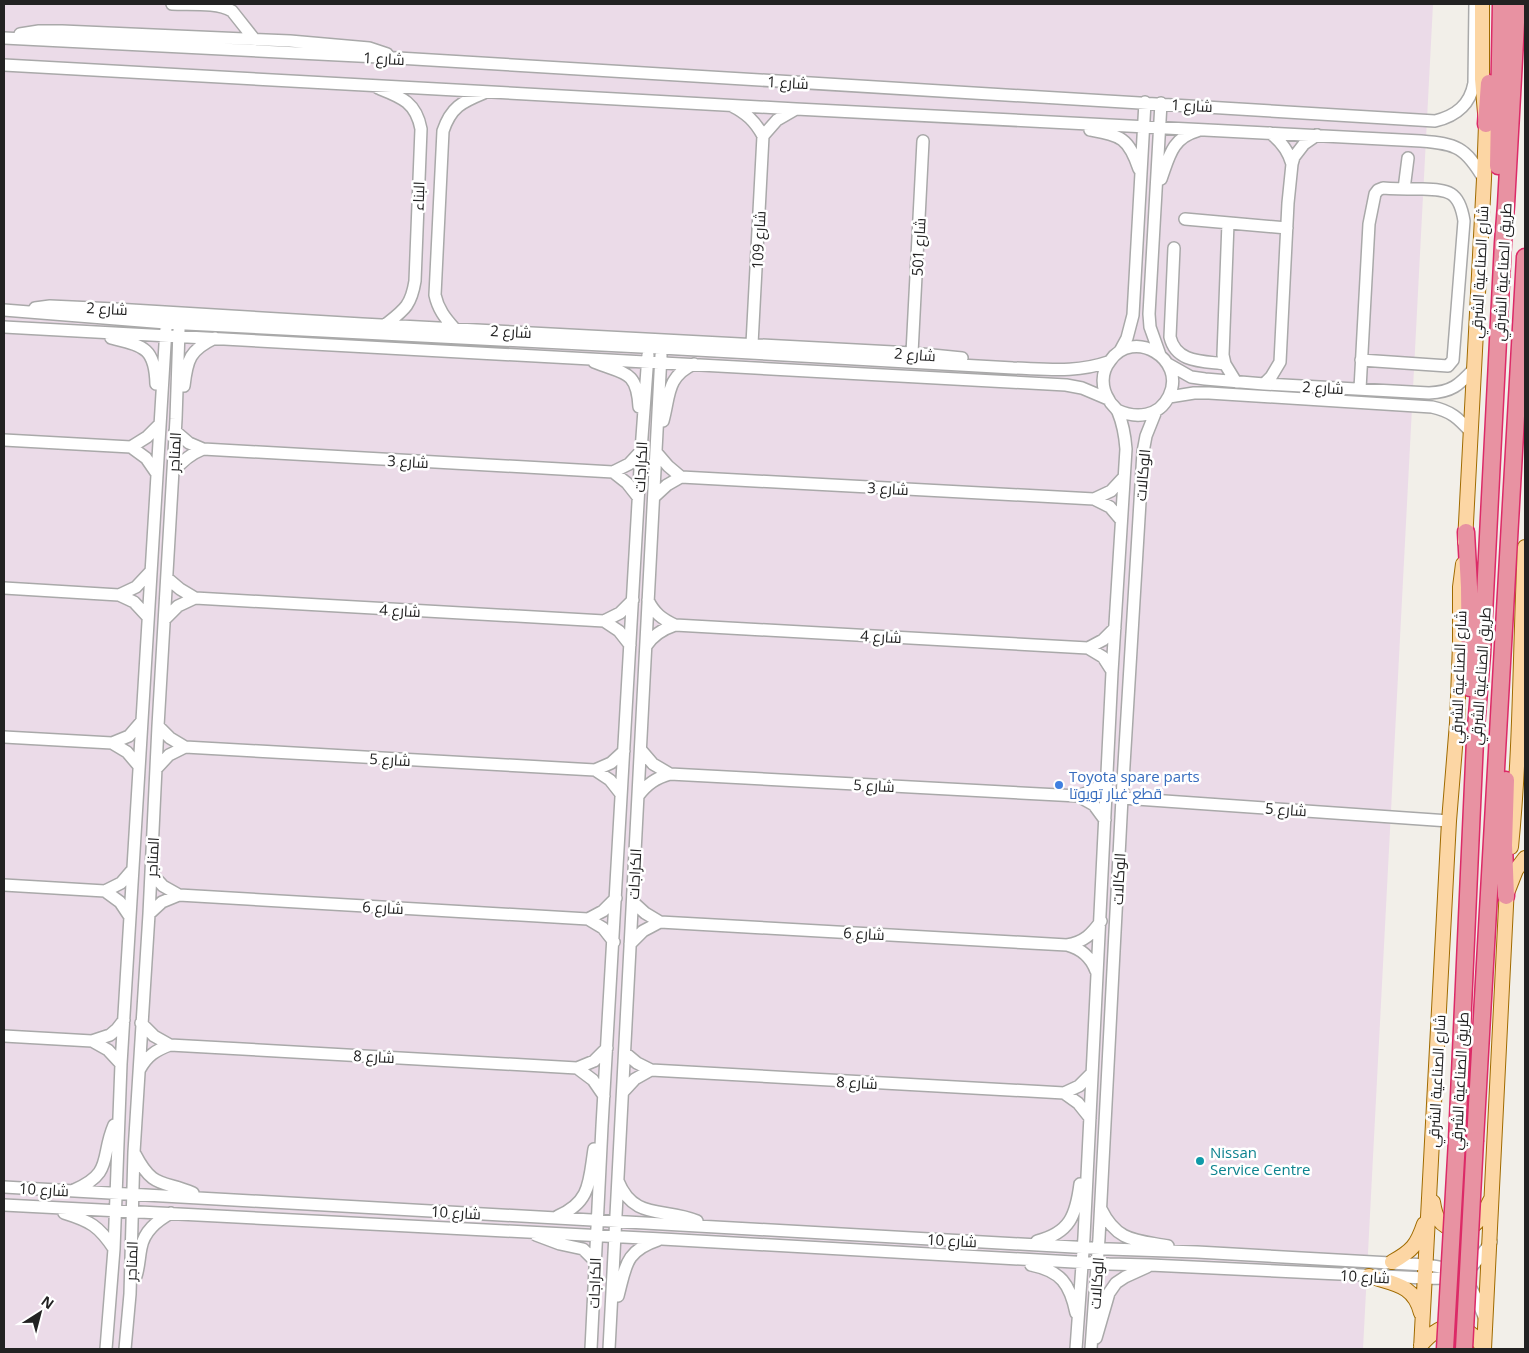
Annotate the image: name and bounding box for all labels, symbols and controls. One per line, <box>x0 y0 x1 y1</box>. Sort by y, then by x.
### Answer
street label: شارع 1 <box>363 47 405 71</box>
street label: شارع 1 <box>767 71 809 95</box>
street label: شارع 1 <box>1171 94 1213 118</box>
street label: البناء <box>407 181 429 211</box>
street label: طريق الصناعية الشرقي <box>1488 202 1519 342</box>
street label: شارع الصناعية الشرقي <box>1466 205 1495 339</box>
street label: شارع 109 <box>746 210 772 270</box>
street label: شارع 501 <box>906 217 932 277</box>
street label: شارع 2 <box>86 297 128 321</box>
street label: شارع 2 <box>490 320 532 344</box>
street label: شارع 2 <box>893 343 936 367</box>
street label: شارع 2 <box>1302 376 1344 400</box>
street label: المناجر <box>163 432 185 473</box>
street label: الكراجات <box>629 441 651 493</box>
street label: الوكالات <box>1130 448 1154 502</box>
street label: شارع 3 <box>387 450 429 474</box>
street label: شارع 3 <box>867 477 909 501</box>
street label: شارع 4 <box>379 599 421 623</box>
street label: طريق الصناعية الشرقي <box>1465 606 1498 746</box>
street label: شارع الصناعية الشرقي <box>1446 610 1473 744</box>
street label: شارع 4 <box>860 625 902 649</box>
street label: شارع 5 <box>369 748 411 772</box>
place label: Toyota spare parts قطع غيار تويوتا <box>1069 766 1200 805</box>
street label: شارع 5 <box>853 774 895 798</box>
marker: Toyota spare parts قطع غيار تويوتا <box>1053 779 1065 791</box>
street label: شارع 5 <box>1264 798 1307 822</box>
street label: المناجر <box>141 837 163 878</box>
street label: الكراجات <box>623 848 645 900</box>
street label: الوكالات <box>1107 852 1129 906</box>
street label: شارع 6 <box>362 896 404 920</box>
street label: شارع 6 <box>843 922 885 946</box>
street label: طريق الصناعية الشرقي <box>1445 1011 1476 1151</box>
street label: شارع الصناعية الشرقي <box>1423 1014 1452 1148</box>
street label: شارع 8 <box>353 1045 395 1069</box>
street label: شارع 8 <box>836 1071 878 1095</box>
place label: Nissan Service Centre <box>1210 1142 1311 1179</box>
marker: Nissan Service Centre <box>1194 1155 1206 1167</box>
street label: شارع 10 <box>18 1178 70 1202</box>
street label: شارع 10 <box>430 1201 482 1225</box>
street label: شارع 10 <box>926 1229 978 1253</box>
street label: المناجر <box>120 1241 142 1282</box>
street label: الوكالات <box>1084 1256 1108 1310</box>
street label: الكراجات <box>583 1257 605 1309</box>
street label: شارع 10 <box>1339 1265 1391 1289</box>
north arrow <box>15 1288 65 1338</box>
text: N <box>38 1291 58 1313</box>

